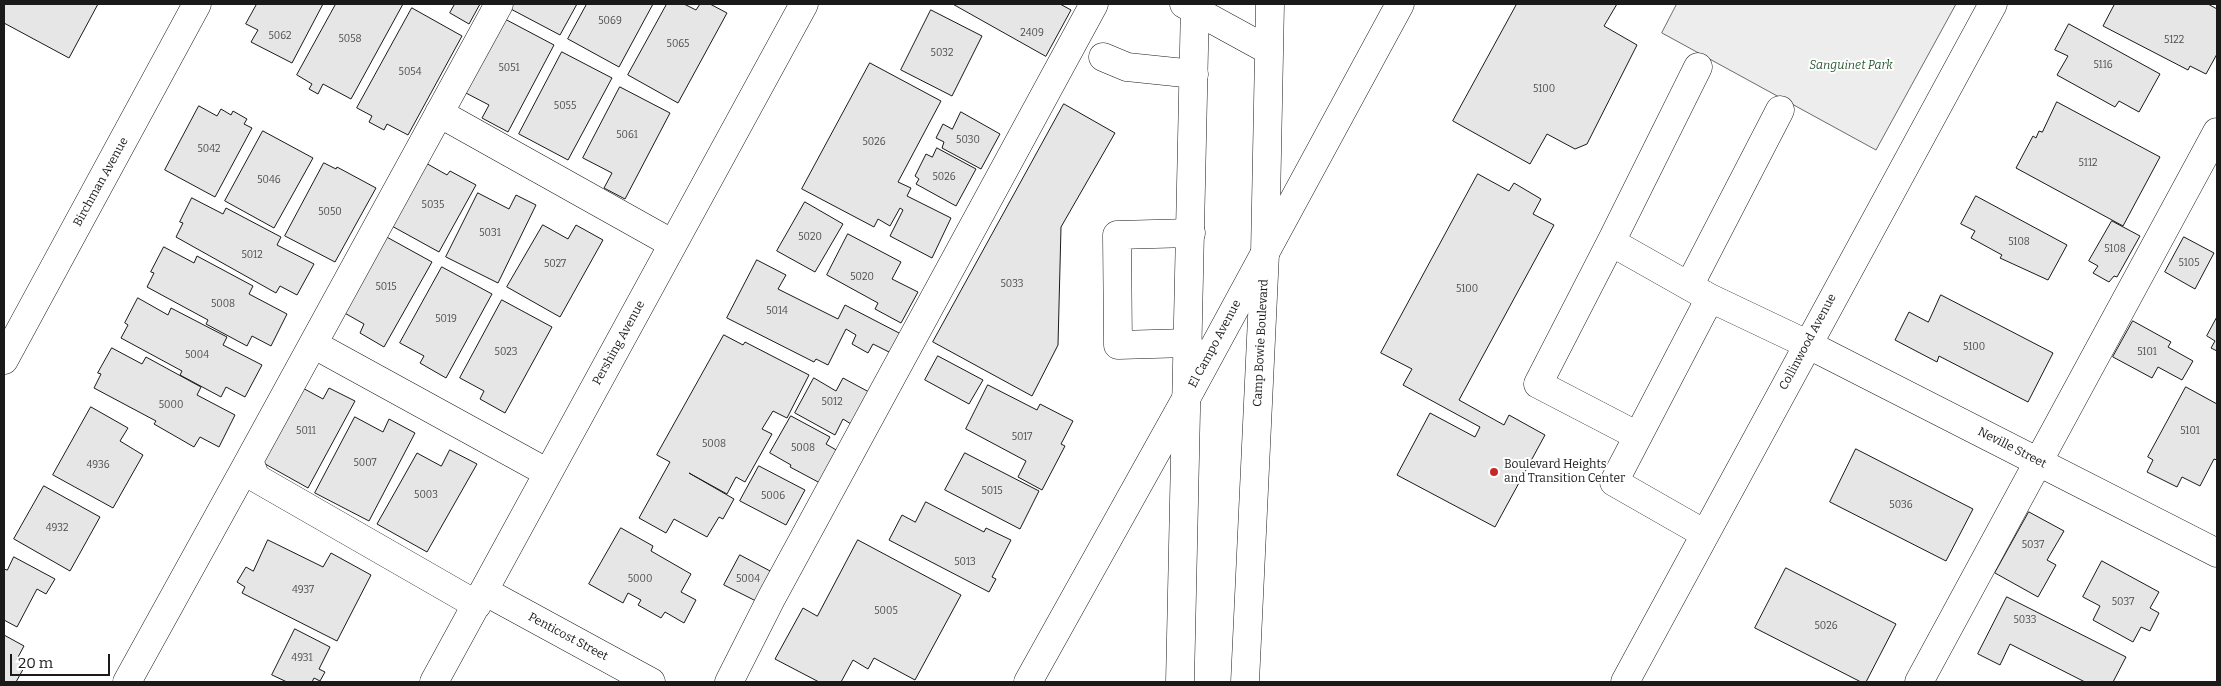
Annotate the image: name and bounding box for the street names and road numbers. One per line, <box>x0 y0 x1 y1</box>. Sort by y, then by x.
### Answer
street label: Birchman Avenue <box>71 135 131 229</box>
street label: Camp Bowie Boulevard <box>1250 279 1272 407</box>
street label: Collinwood Avenue <box>1777 291 1839 393</box>
street label: Pershing Avenue <box>590 298 648 388</box>
street label: El Campo Avenue <box>1186 298 1244 390</box>
street label: Neville Street <box>1975 425 2049 471</box>
street label: Penticost Street <box>526 610 610 664</box>

